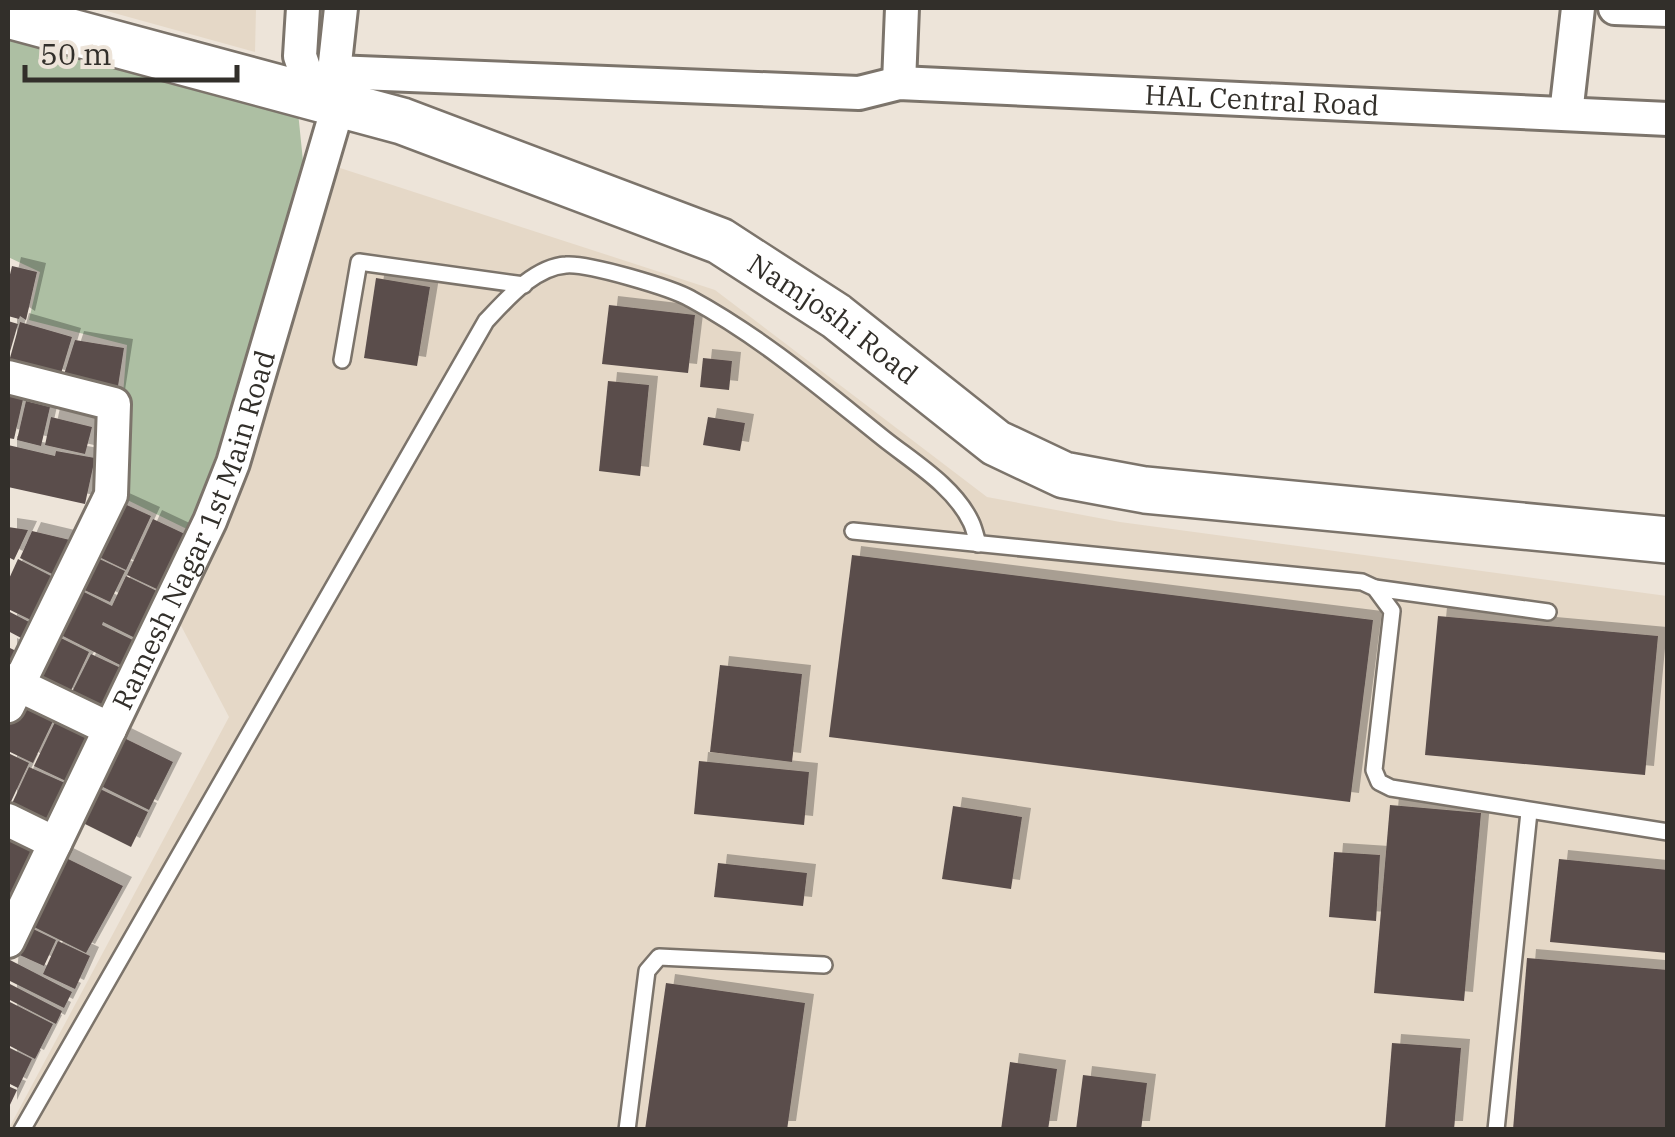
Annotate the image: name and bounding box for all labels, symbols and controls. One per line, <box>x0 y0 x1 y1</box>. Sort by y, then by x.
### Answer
scale bar <box>25 20 238 82</box>
text: 50 m <box>40 34 112 73</box>
street label: HAL Central Road <box>1144 76 1380 123</box>
street label: Namjoshi Road <box>741 245 926 392</box>
street label: Ramesh Nagar 1st Main Road <box>103 346 283 715</box>

